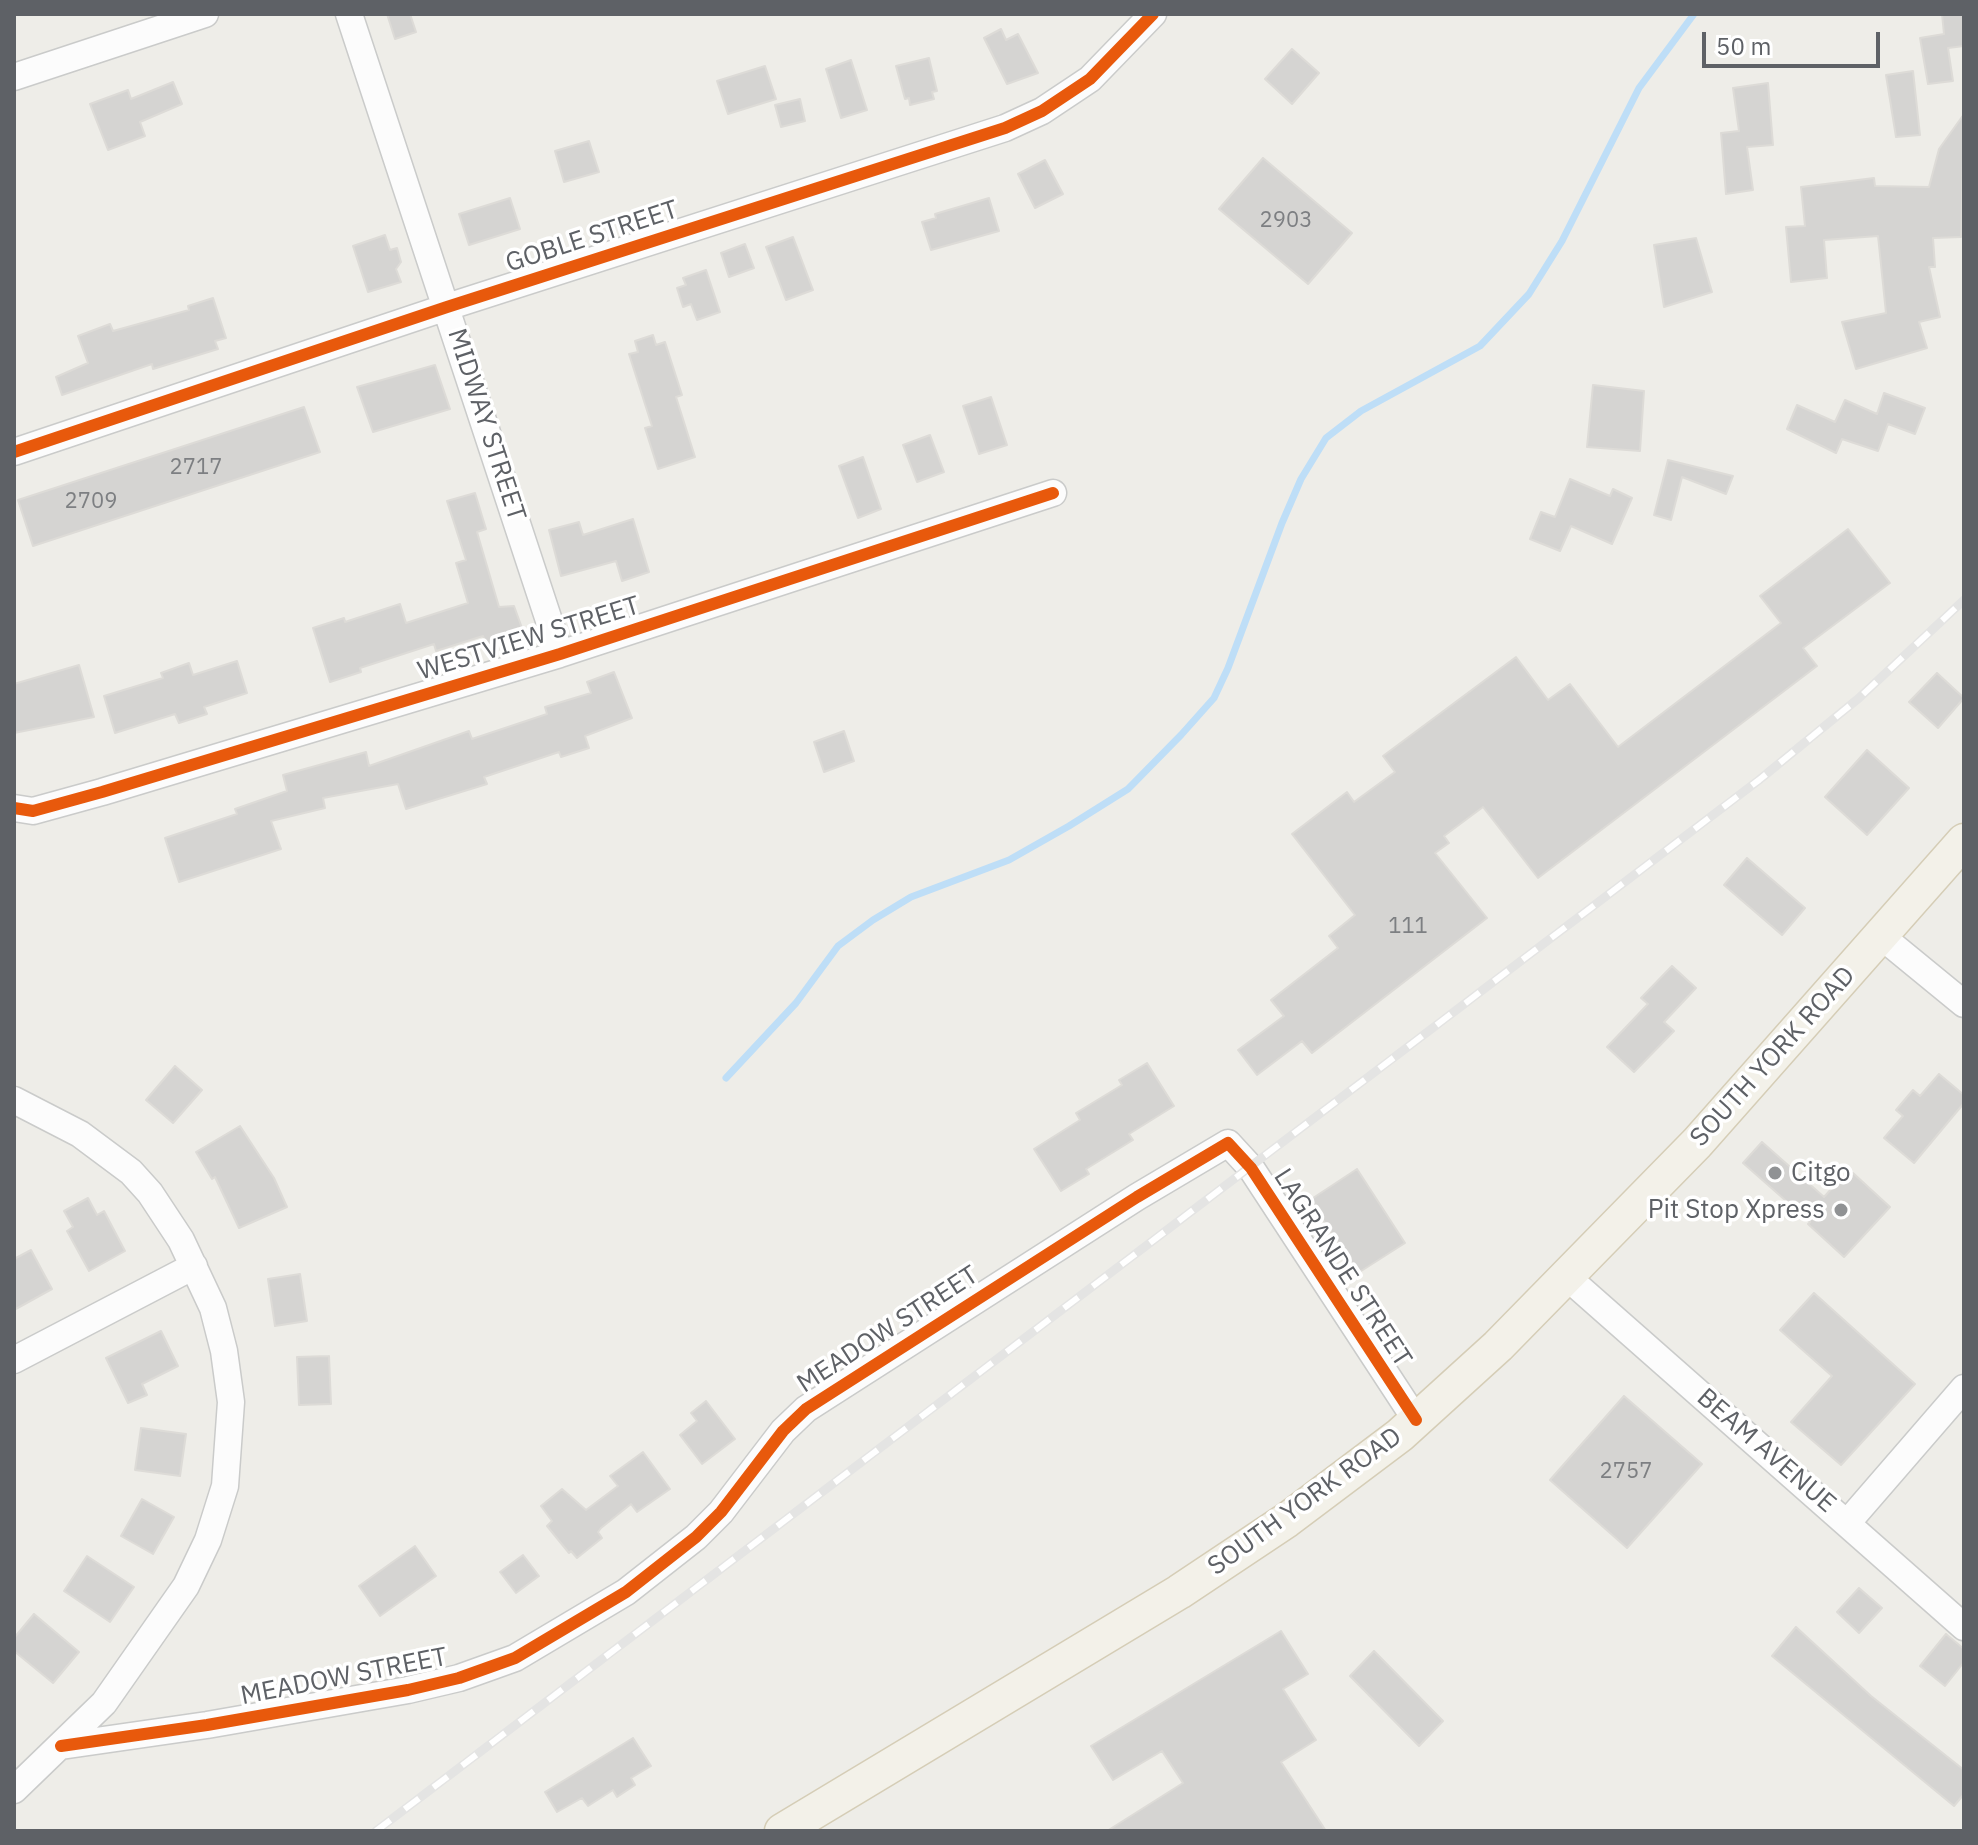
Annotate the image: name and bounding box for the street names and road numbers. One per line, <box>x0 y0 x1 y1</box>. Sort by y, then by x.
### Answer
street label: GOBLE STREET <box>502 194 682 280</box>
street label: MIDWAY STREET <box>440 325 532 525</box>
street label: WESTVIEW STREET <box>414 590 644 688</box>
street label: SOUTH YORK ROAD <box>1684 961 1862 1153</box>
street label: LAGRANDE STREET <box>1266 1163 1418 1373</box>
street label: MEADOW STREET <box>792 1260 984 1400</box>
street label: BEAM AVENUE <box>1690 1382 1842 1520</box>
street label: SOUTH YORK ROAD <box>1202 1421 1408 1583</box>
street label: MEADOW STREET <box>238 1642 450 1712</box>

